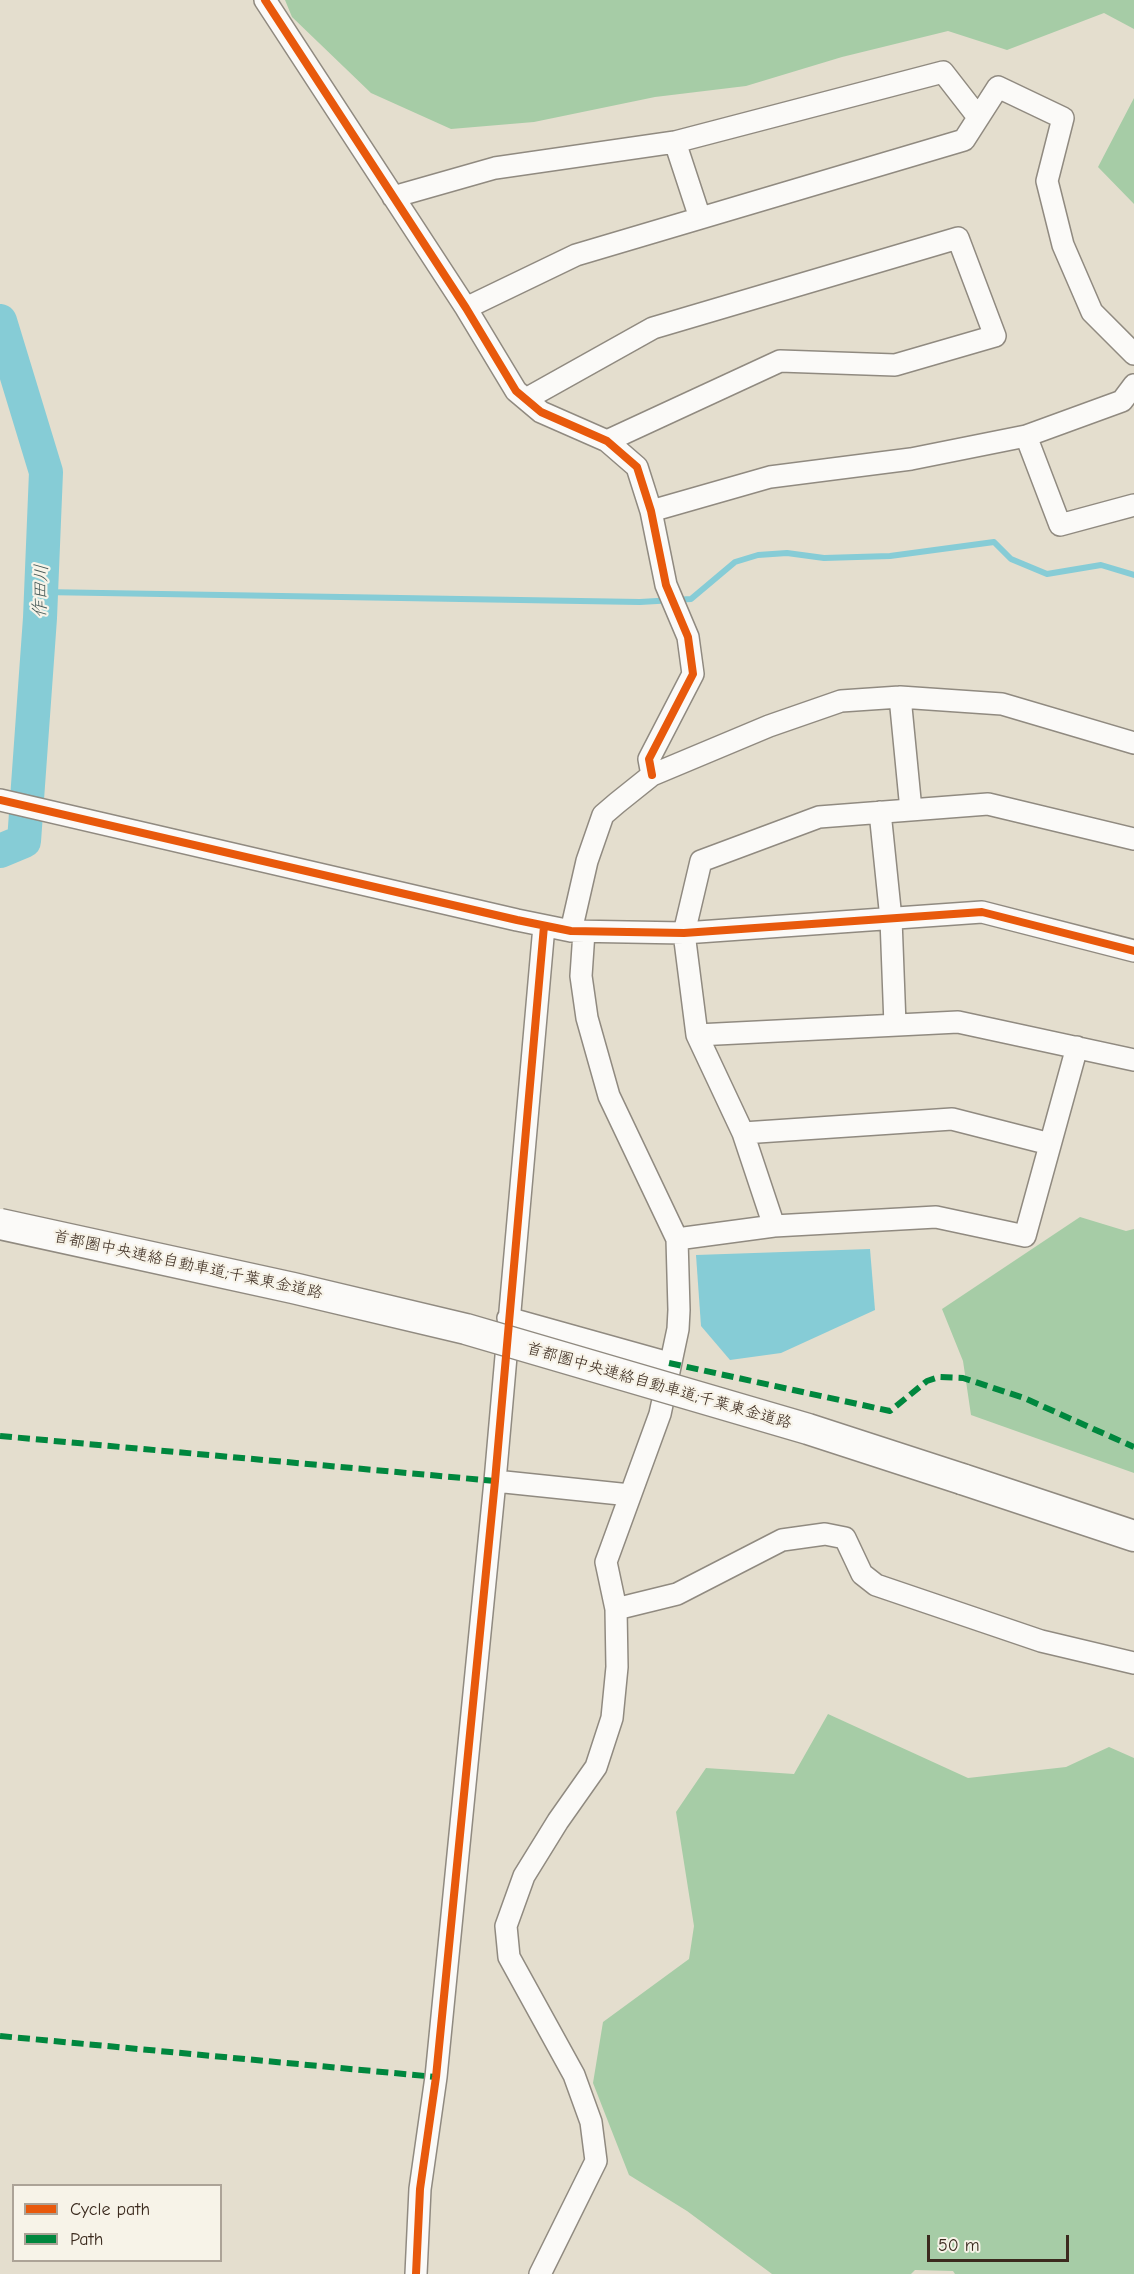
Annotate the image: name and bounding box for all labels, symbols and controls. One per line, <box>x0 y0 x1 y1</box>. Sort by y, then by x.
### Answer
water label: 作田川 <box>29 564 53 618</box>
street label: 首都圏中央連絡自動車道;千葉東金道路 <box>51 1227 325 1303</box>
street label: 首都圏中央連絡自動車道;千葉東金道路 <box>524 1339 794 1433</box>
legend <box>12 2184 222 2262</box>
text: Cycle path <box>70 2199 150 2220</box>
scale bar <box>930 2223 1072 2261</box>
text: Path <box>70 2229 103 2250</box>
text: 50 m <box>938 2235 980 2256</box>

